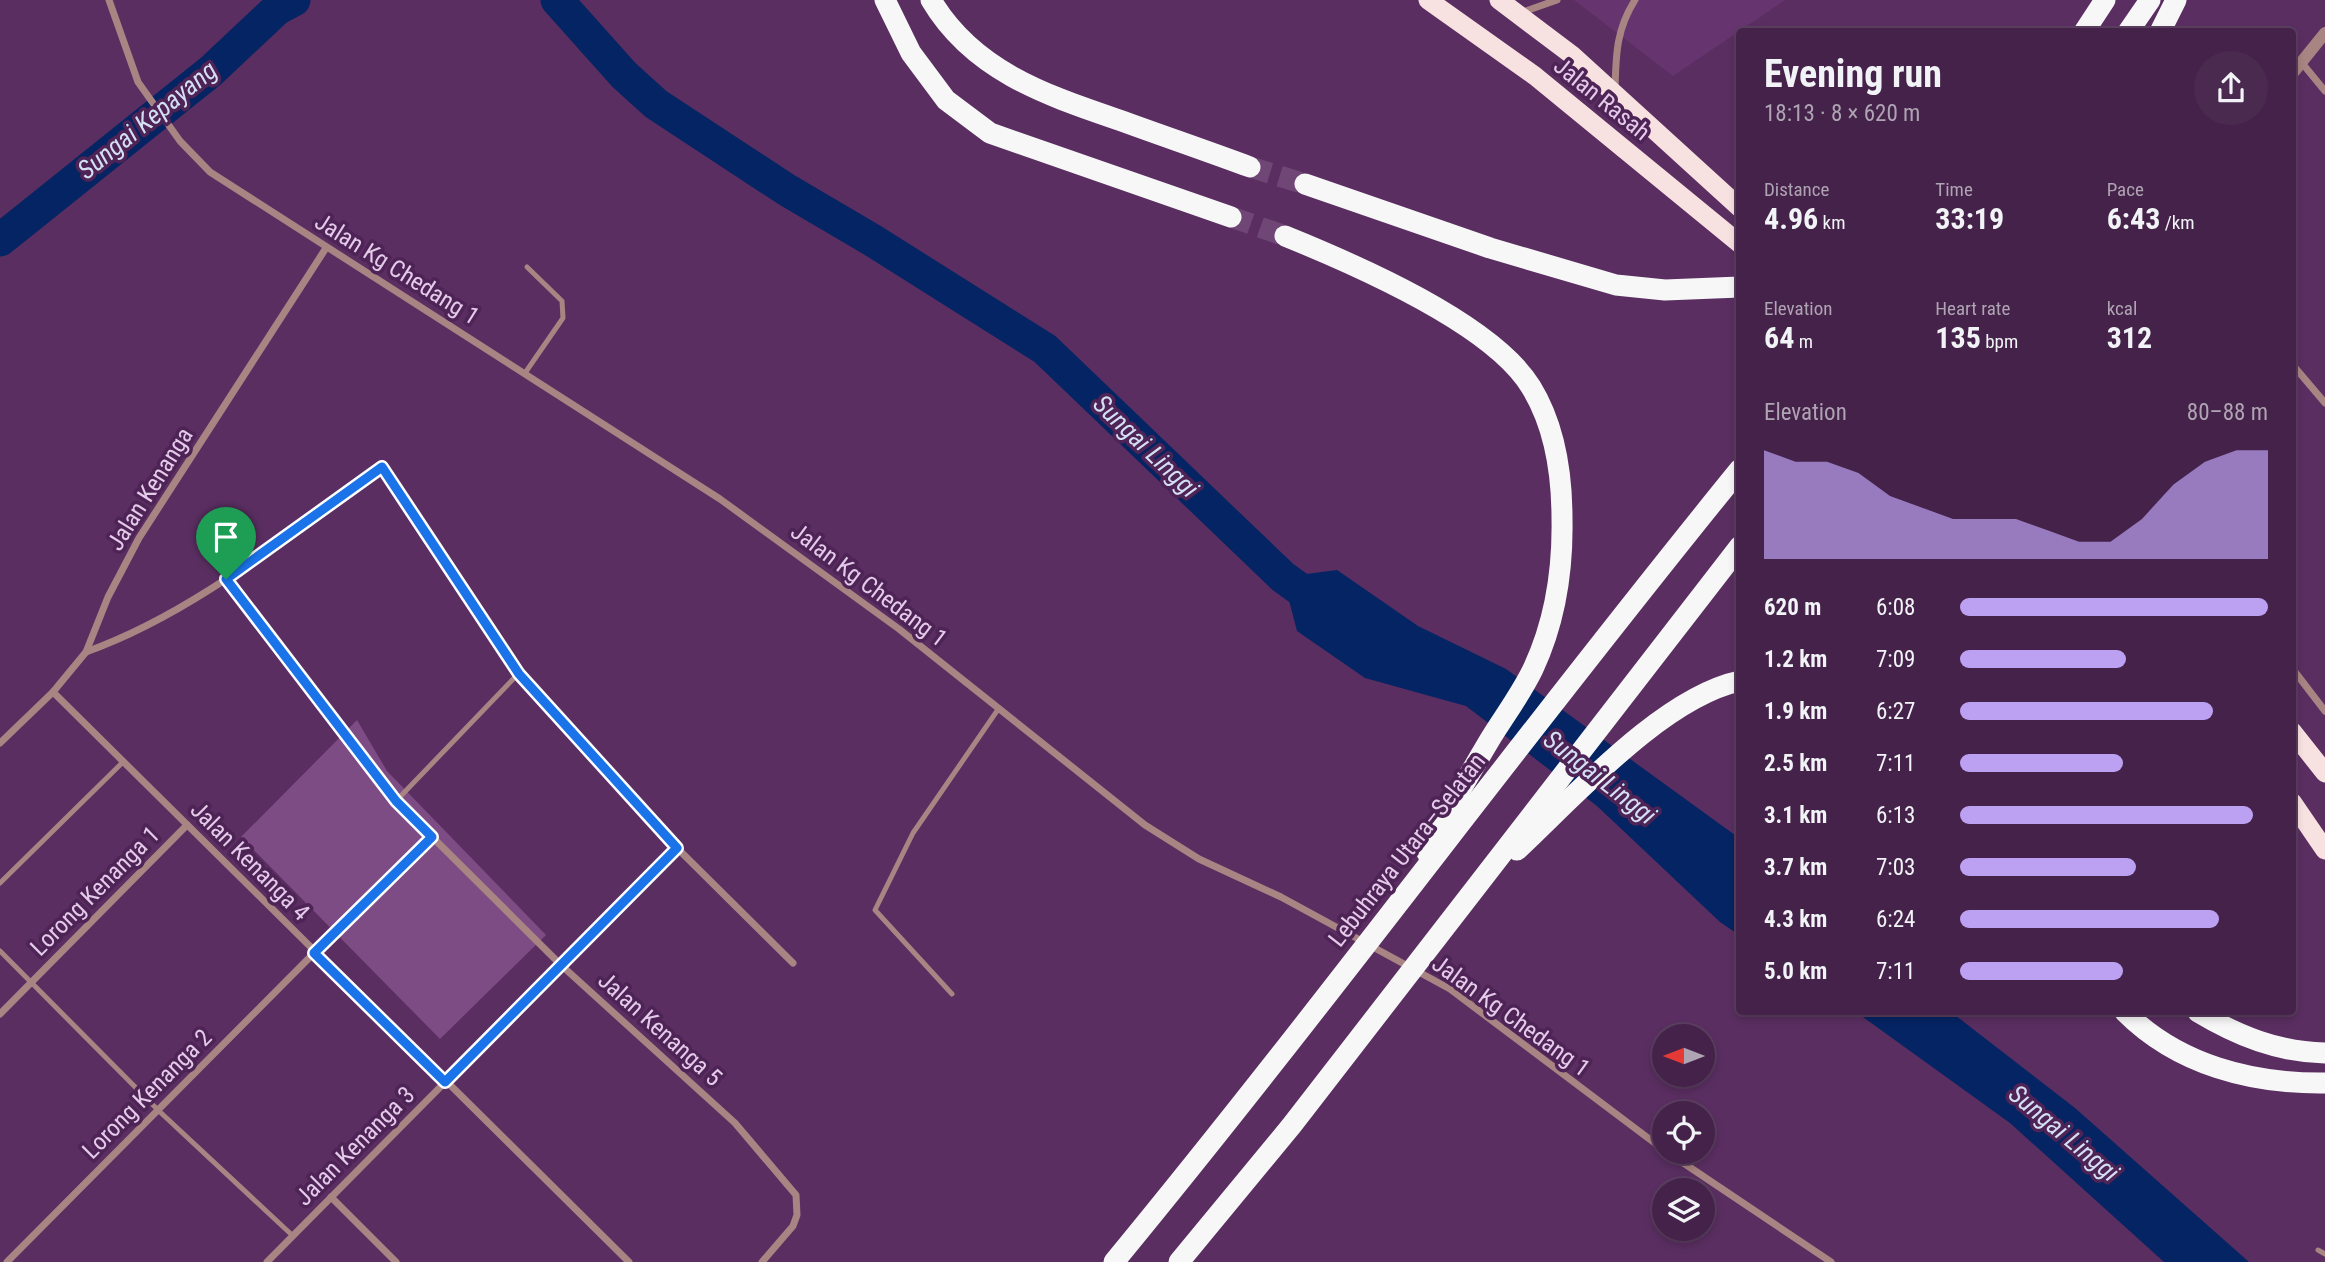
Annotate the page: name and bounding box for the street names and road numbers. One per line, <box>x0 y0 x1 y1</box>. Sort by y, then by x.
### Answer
street label: Jalan Rasah <box>1548 52 1656 146</box>
street label: Jalan Kg Chedang 1 <box>310 207 484 331</box>
street label: Jalan Kenanga <box>101 422 199 556</box>
street label: Jalan Kg Chedang 1 <box>785 517 953 653</box>
street label: Lebuhraya Utara–Selatan <box>1323 748 1491 952</box>
street label: Jalan Kenanga 4 <box>185 796 315 926</box>
street label: Lorong Kenanga 1 <box>25 821 165 961</box>
street label: Jalan Kg Chedang 1 <box>1427 949 1595 1083</box>
street label: Jalan Kenanga 5 <box>592 966 728 1092</box>
street label: Lorong Kenanga 2 <box>77 1024 217 1164</box>
street label: Jalan Kenanga 3 <box>290 1081 420 1211</box>

